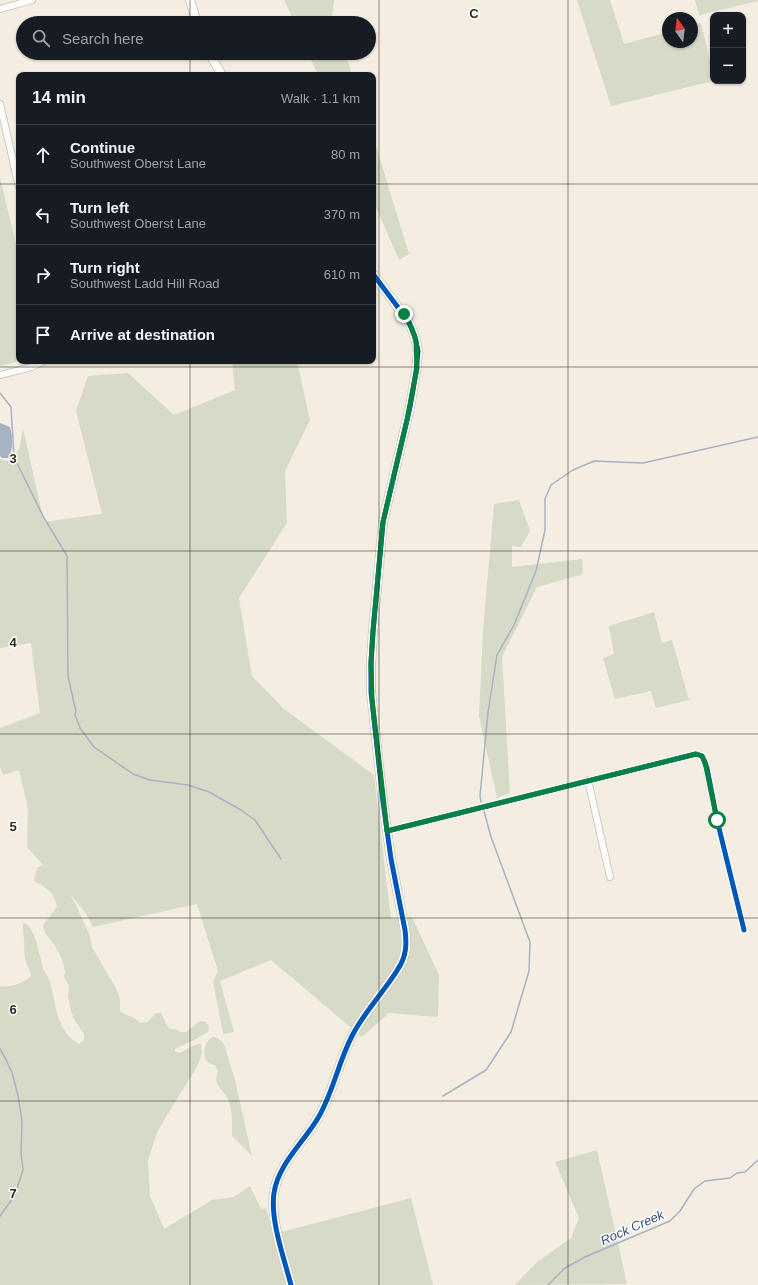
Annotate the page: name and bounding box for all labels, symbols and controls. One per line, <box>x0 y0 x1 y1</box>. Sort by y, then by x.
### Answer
text: C <box>469 6 479 21</box>
north arrow <box>662 12 698 48</box>
map controls <box>710 12 746 84</box>
button: + <box>710 12 746 48</box>
search box <box>16 16 376 60</box>
icon: search <box>30 27 52 49</box>
text: Search here <box>62 30 144 47</box>
button: − <box>710 48 746 84</box>
text: 14 min <box>32 88 86 107</box>
text: Walk · 1.1 km <box>281 91 360 106</box>
text: Continue <box>70 139 135 156</box>
icon: ahead <box>32 144 54 166</box>
text: 80 m <box>331 147 360 162</box>
text: Southwest Oberst Lane <box>70 156 206 171</box>
text: Turn left <box>70 199 129 216</box>
icon: left <box>32 204 54 226</box>
text: 370 m <box>324 207 360 222</box>
text: Southwest Oberst Lane <box>70 216 206 231</box>
text: Turn right <box>70 259 140 276</box>
icon: right <box>32 264 54 286</box>
text: 610 m <box>324 267 360 282</box>
text: Southwest Ladd Hill Road <box>70 276 220 291</box>
route end <box>395 305 413 323</box>
icon: arrive <box>32 324 54 346</box>
text: Arrive at destination <box>70 326 215 343</box>
text: 3 <box>9 451 17 466</box>
text: 4 <box>9 635 17 650</box>
route start <box>708 811 726 829</box>
text: 5 <box>9 819 17 834</box>
text: 6 <box>9 1002 17 1017</box>
text: 7 <box>9 1186 17 1201</box>
water label: Rock Creek <box>598 1206 668 1248</box>

